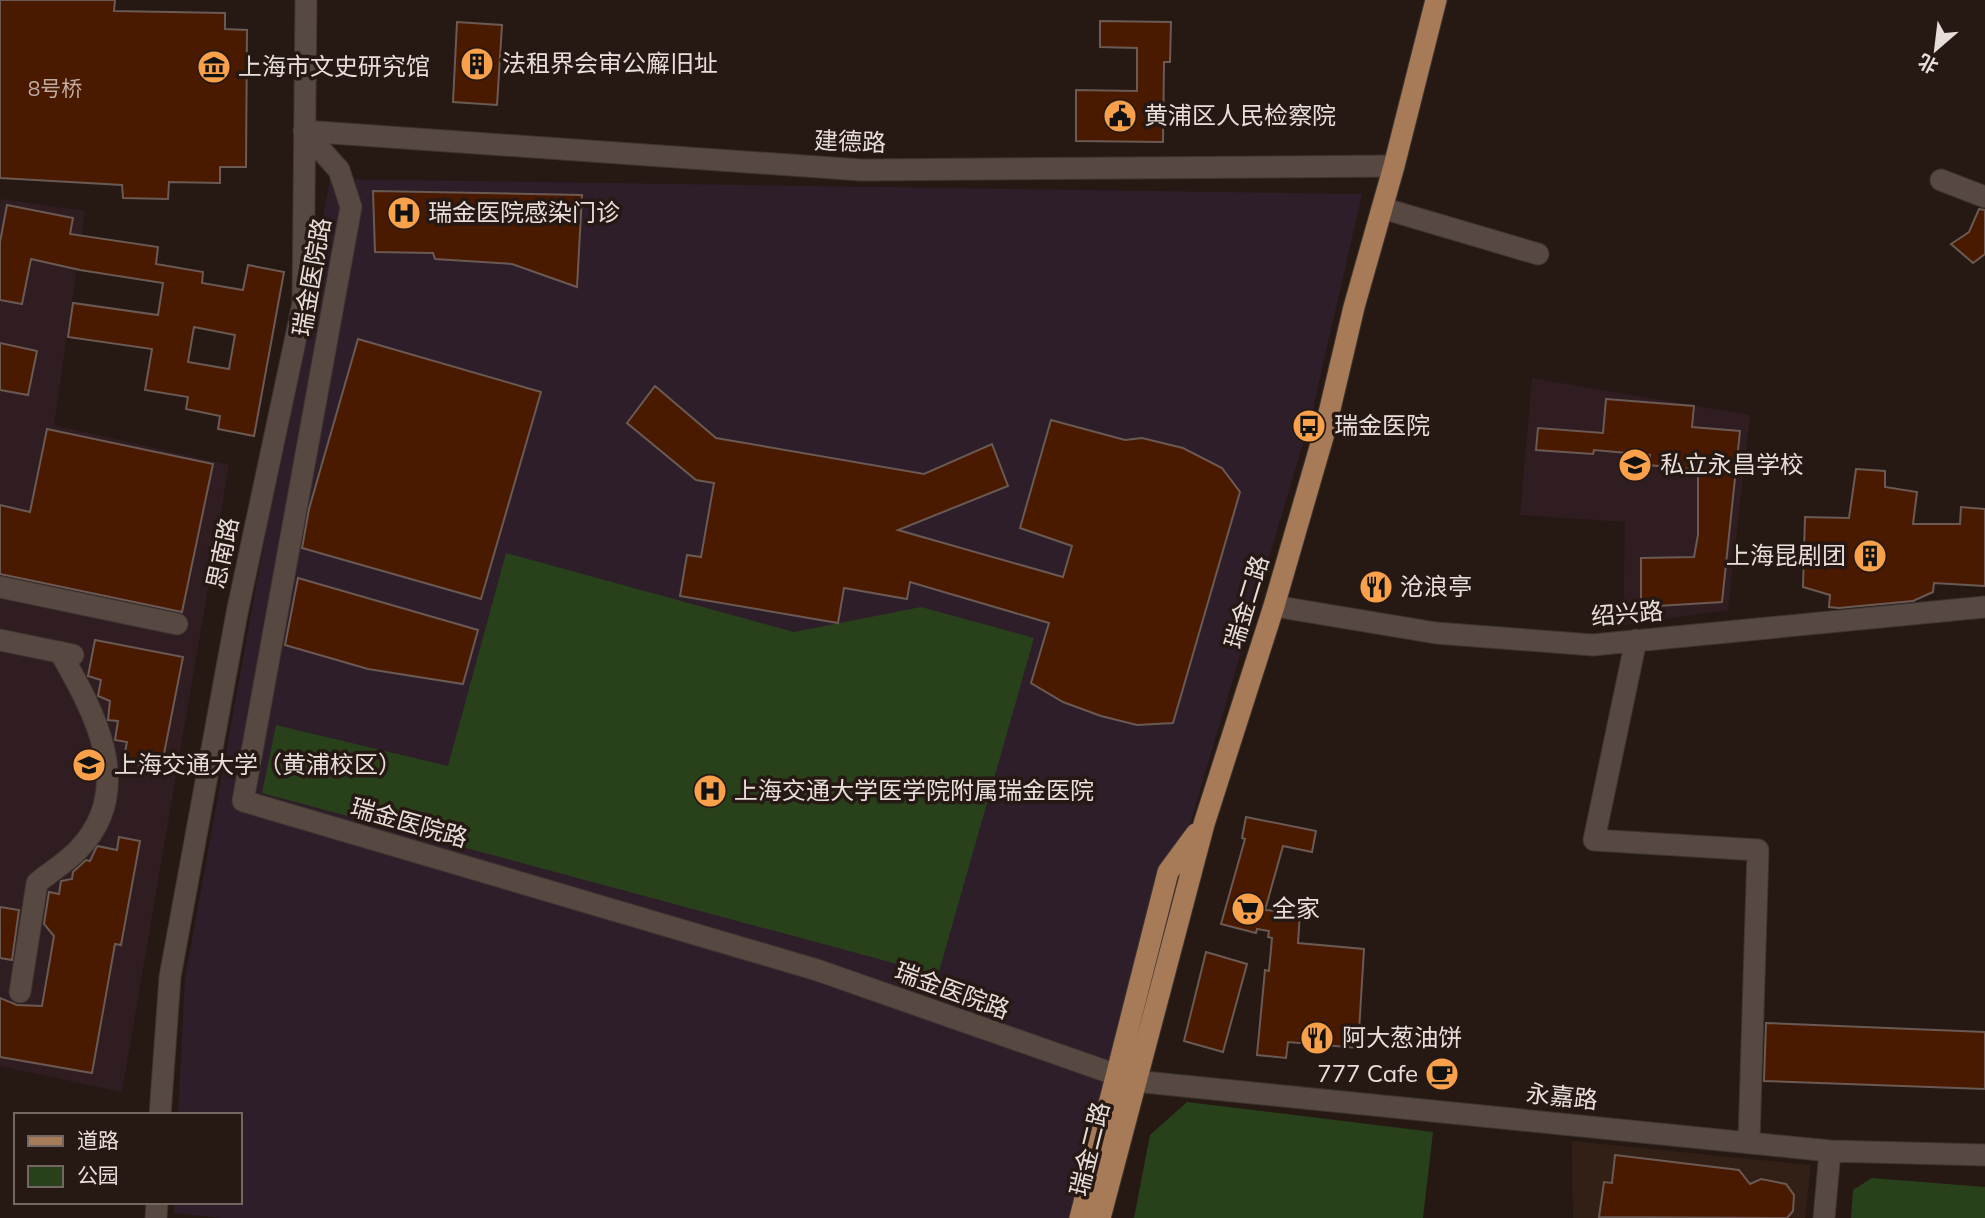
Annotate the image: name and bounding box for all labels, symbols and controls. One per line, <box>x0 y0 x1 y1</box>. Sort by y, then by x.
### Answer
north arrow <box>1901 14 1971 84</box>
building icon: 法租界会审公廨旧址 <box>458 45 496 83</box>
museum icon: 上海市文史研究馆 <box>195 48 233 86</box>
place label: 法租界会审公廨旧址 <box>502 48 718 78</box>
text: 北 <box>1914 49 1942 79</box>
place label: 上海市文史研究馆 <box>238 51 430 81</box>
house number: 8号桥 <box>28 75 82 101</box>
public building icon: 黄浦区人民检察院 <box>1101 97 1139 135</box>
place label: 黄浦区人民检察院 <box>1144 100 1336 130</box>
street label: 建德路 <box>814 125 887 157</box>
hospital icon: 瑞金医院感染门诊 <box>385 194 423 232</box>
place label: 瑞金医院感染门诊 <box>428 197 620 227</box>
street label: 瑞金医院路 <box>286 215 336 339</box>
bus stop icon: 瑞金医院 <box>1290 407 1328 445</box>
place label: 瑞金医院 <box>1334 410 1430 440</box>
school or university icon: 私立永昌学校 <box>1616 446 1654 484</box>
place label: 私立永昌学校 <box>1660 449 1804 479</box>
street label: 思南路 <box>200 514 244 591</box>
building icon: 上海昆剧团 <box>1851 537 1889 575</box>
place label: 上海昆剧团 <box>1726 540 1846 570</box>
street label: 瑞金二路 <box>1218 551 1274 652</box>
restaurant icon: 沧浪亭 <box>1357 568 1395 606</box>
place label: 沧浪亭 <box>1400 571 1472 601</box>
street label: 绍兴路 <box>1590 595 1664 631</box>
school or university icon: 上海交通大学（黄浦校区） <box>70 746 108 784</box>
place label: 上海交通大学（黄浦校区） <box>114 749 402 779</box>
hospital icon: 上海交通大学医学院附属瑞金医院 <box>691 772 729 810</box>
place label: 上海交通大学医学院附属瑞金医院 <box>734 775 1094 805</box>
street label: 瑞金医院路 <box>347 791 471 853</box>
supermarket icon: 全家 <box>1229 890 1267 928</box>
place label: 全家 <box>1272 893 1320 923</box>
street label: 瑞金医院路 <box>891 955 1014 1025</box>
restaurant icon: 阿大葱油饼 <box>1298 1019 1336 1057</box>
place label: 阿大葱油饼 <box>1342 1022 1462 1052</box>
cafe icon: 777 Cafe <box>1423 1055 1461 1093</box>
place label: 777 Cafe <box>1317 1058 1418 1088</box>
street label: 永嘉路 <box>1525 1077 1599 1115</box>
street label: 瑞金二路 <box>1063 1099 1115 1199</box>
legend <box>14 1113 242 1204</box>
text: 道路 <box>77 1127 119 1153</box>
text: 公园 <box>77 1162 119 1188</box>

